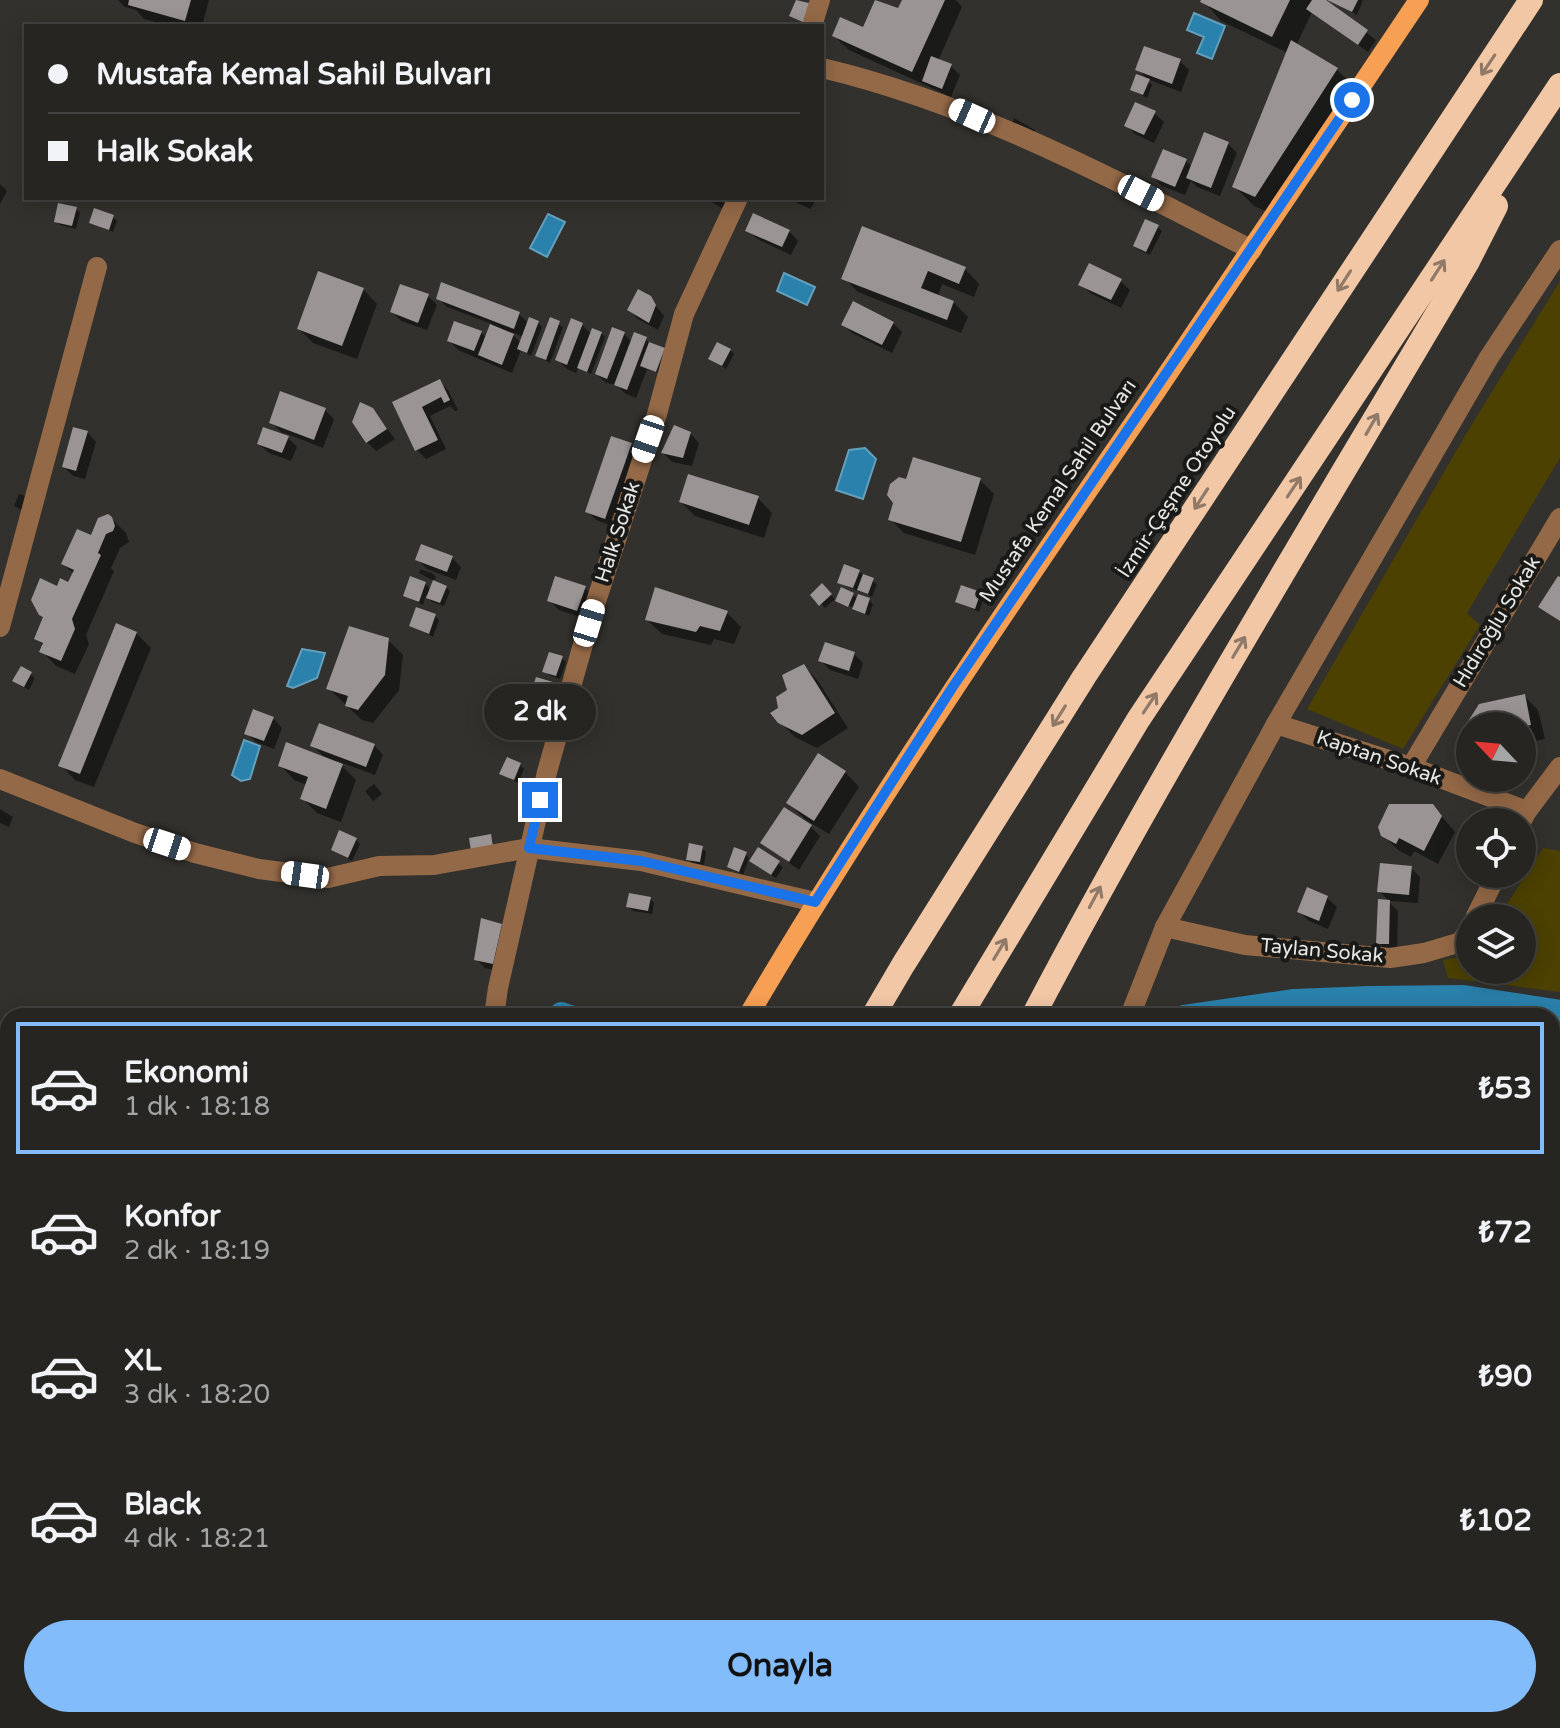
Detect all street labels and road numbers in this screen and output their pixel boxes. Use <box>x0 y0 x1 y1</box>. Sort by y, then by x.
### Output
street label: Mustafa Kemal Sahil Bulvarı <box>974 375 1142 607</box>
street label: İzmir-Çeşme Otoyolu <box>1113 402 1241 582</box>
street label: Halk Sokak <box>590 478 646 586</box>
street label: Hıdıroğlu Sokak <box>1448 552 1546 692</box>
street label: Kaptan Sokak <box>1313 725 1445 791</box>
street label: Taylan Sokak <box>1260 934 1385 968</box>

